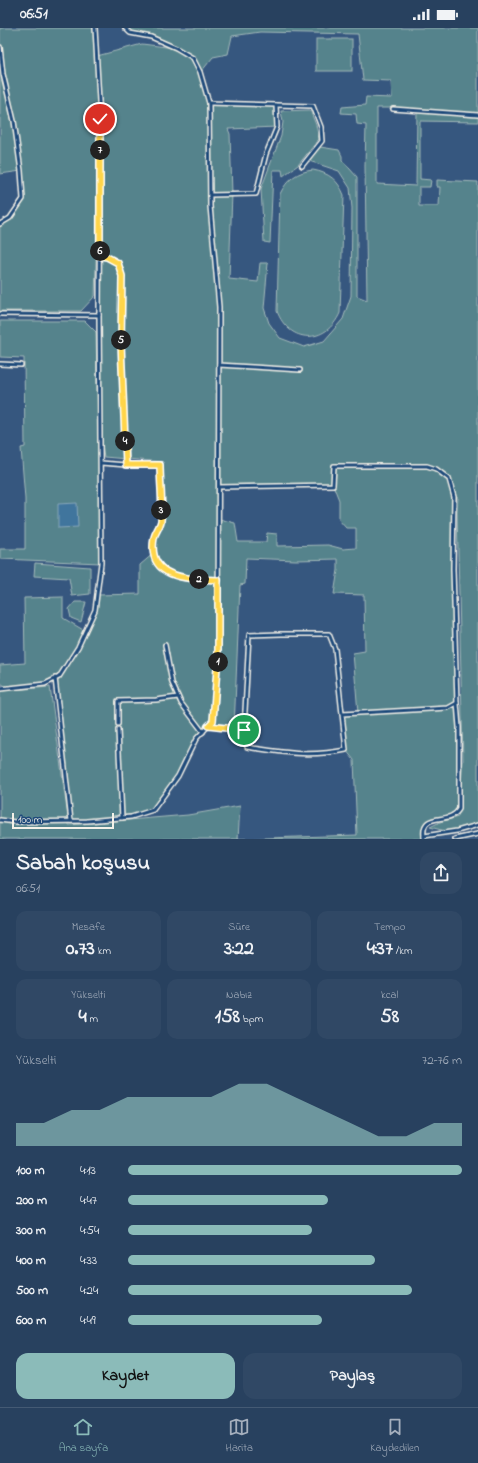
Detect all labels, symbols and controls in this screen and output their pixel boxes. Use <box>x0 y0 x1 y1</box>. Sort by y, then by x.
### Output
text: 06:51 <box>20 3 48 25</box>
pin <box>83 102 117 136</box>
icon: check <box>89 108 111 130</box>
pin: 7 <box>90 140 110 160</box>
text: 7 <box>98 142 102 158</box>
pin: 6 <box>90 241 110 261</box>
text: 6 <box>98 243 102 259</box>
pin: 5 <box>111 330 131 350</box>
text: 5 <box>118 332 124 348</box>
pin: 4 <box>115 431 135 451</box>
text: 4 <box>123 433 127 449</box>
pin: 3 <box>151 500 171 520</box>
text: 3 <box>159 502 163 518</box>
pin: 2 <box>189 569 209 589</box>
text: 2 <box>196 571 202 587</box>
pin: 1 <box>208 652 228 672</box>
text: 1 <box>216 654 220 670</box>
pin <box>227 713 261 747</box>
icon: arrive <box>233 719 255 741</box>
scale bar <box>12 811 114 830</box>
text: 100 m <box>18 812 42 828</box>
text: Sabah koşusu <box>16 848 150 880</box>
button: share <box>420 852 462 894</box>
text: 06:51 <box>16 879 40 898</box>
text: Mesafe <box>72 919 105 935</box>
text: Süre <box>228 919 250 935</box>
text: Tempo <box>374 919 405 935</box>
text: 0.73 <box>66 935 95 964</box>
text: 3:22 <box>224 935 254 964</box>
text: 4:37 <box>367 935 393 964</box>
text: km <box>95 943 111 959</box>
text: /km <box>393 943 413 959</box>
text: Yükselti <box>71 987 105 1003</box>
text: Nabız <box>226 987 252 1003</box>
text: kcal <box>381 987 398 1003</box>
text: 4 <box>79 1003 87 1032</box>
text: 158 <box>215 1003 240 1032</box>
text: 58 <box>380 1003 399 1032</box>
text: m <box>87 1011 98 1027</box>
text: bpm <box>240 1011 263 1027</box>
text: Yükselti <box>16 1051 56 1070</box>
text: 72–76 m <box>422 1051 462 1070</box>
text: 100 m <box>16 1161 45 1180</box>
text: 4:13 <box>80 1161 96 1180</box>
text: 200 m <box>16 1191 47 1210</box>
text: 4:47 <box>80 1191 97 1210</box>
text: 300 m <box>16 1221 46 1240</box>
text: 4:54 <box>80 1221 99 1240</box>
text: 400 m <box>16 1251 46 1270</box>
text: 4:33 <box>80 1251 97 1270</box>
text: 500 m <box>16 1281 48 1300</box>
text: 4:24 <box>80 1281 98 1300</box>
text: 600 m <box>16 1311 46 1330</box>
text: 4:49 <box>80 1311 96 1330</box>
button: Kaydet <box>16 1353 235 1399</box>
button: Paylaş <box>243 1353 462 1399</box>
tab: Ana sayfa <box>59 1416 108 1456</box>
tab: Harita <box>226 1416 253 1456</box>
tab: Kaydedilen <box>370 1416 419 1456</box>

